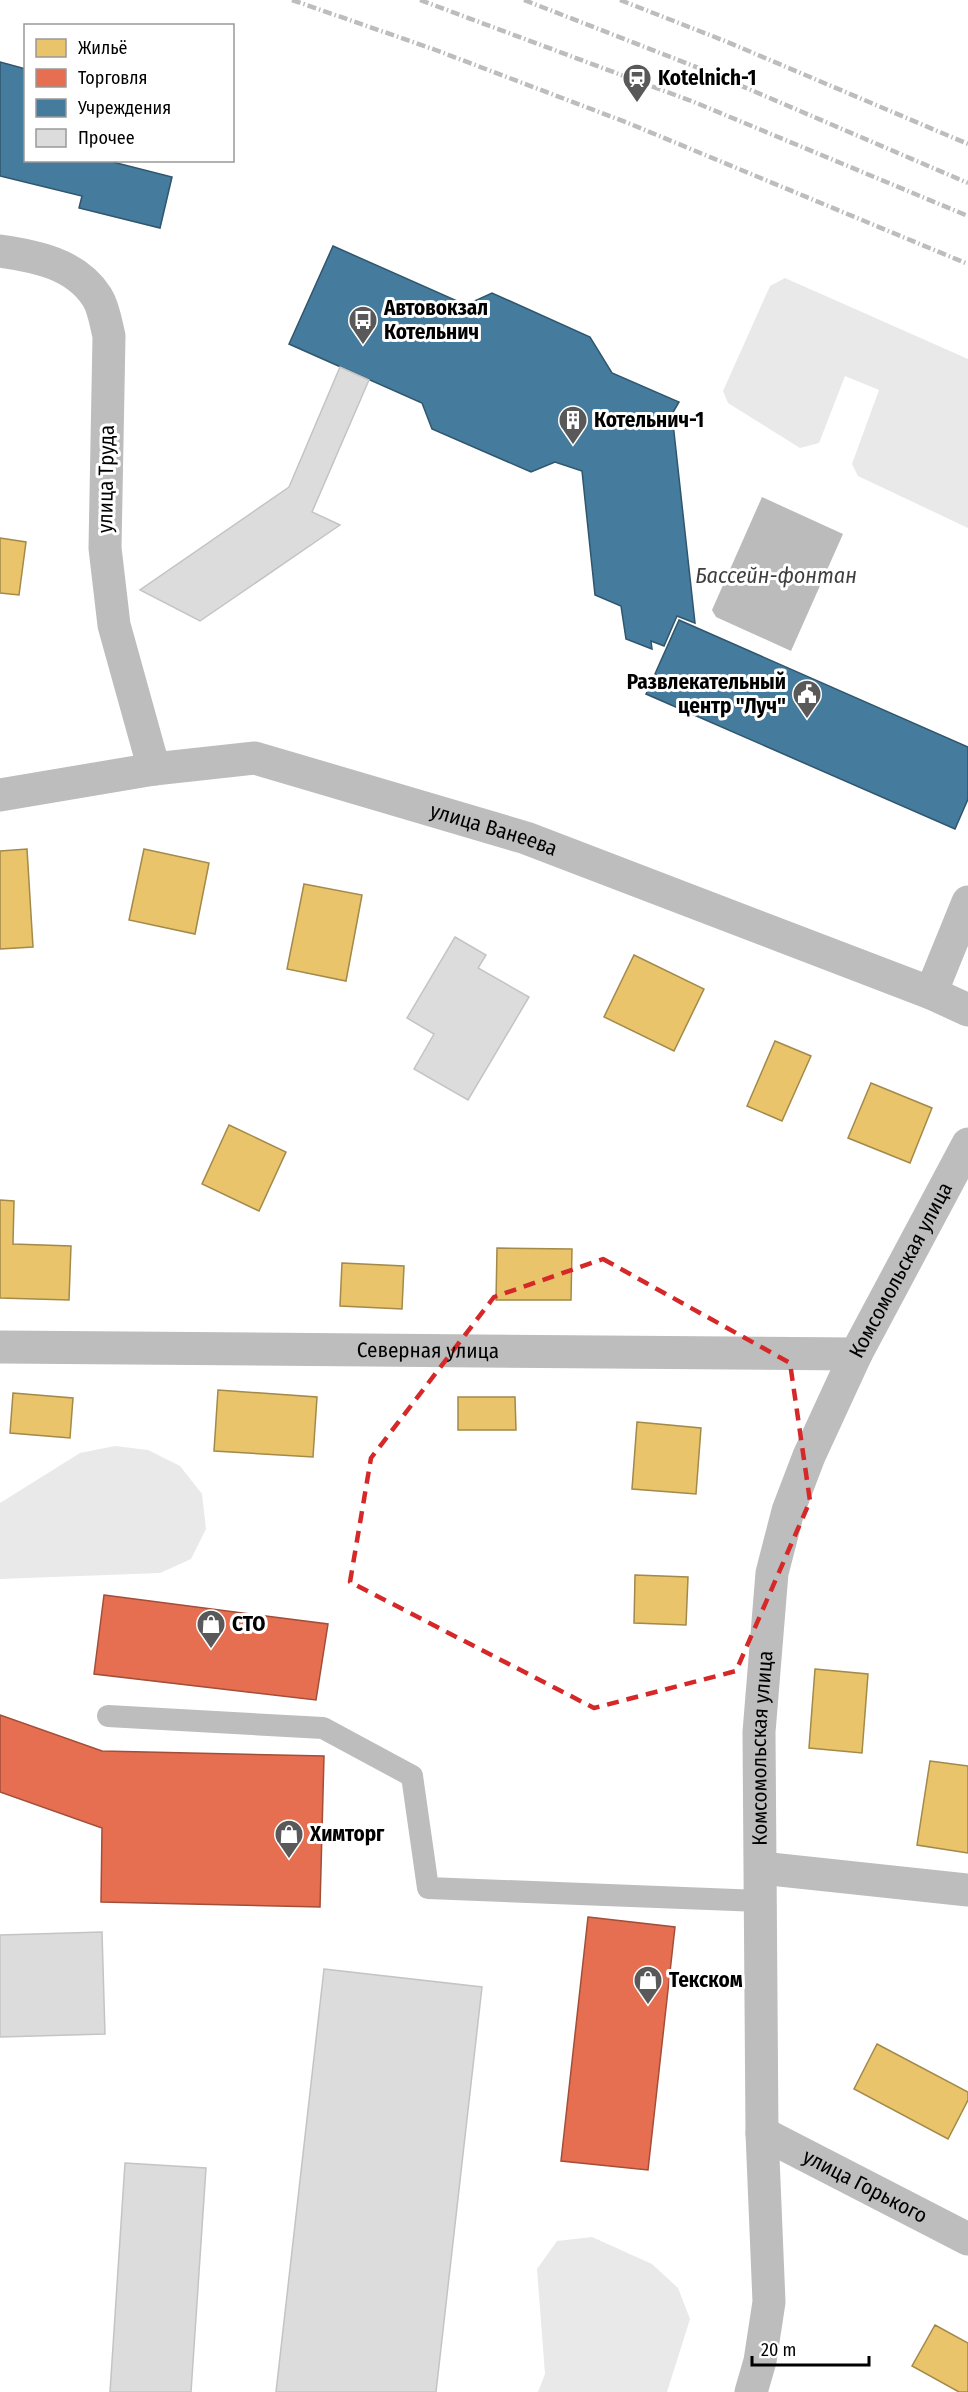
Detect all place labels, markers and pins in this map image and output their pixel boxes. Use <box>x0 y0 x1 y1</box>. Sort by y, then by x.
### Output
station icon: Kotelnich-1 <box>621 62 653 104</box>
place label: Kotelnich-1 <box>658 65 756 91</box>
place label: Автовокзал Котельнич <box>383 295 488 345</box>
bus stop icon: Автовокзал Котельнич <box>347 304 379 346</box>
building icon: Котельнич-1 <box>557 404 589 446</box>
place label: Котельнич-1 <box>594 407 704 433</box>
place label: Развлекательный центр "Луч" <box>627 669 786 719</box>
public building icon: Развлекательный центр "Луч" <box>791 678 823 720</box>
shop icon: СТО <box>195 1608 227 1650</box>
place label: СТО <box>232 1611 266 1637</box>
shop icon: Химторг <box>273 1818 305 1860</box>
place label: Химторг <box>309 1821 385 1847</box>
shop icon: Текском <box>632 1964 664 2006</box>
place label: Текском <box>669 1967 743 1993</box>

